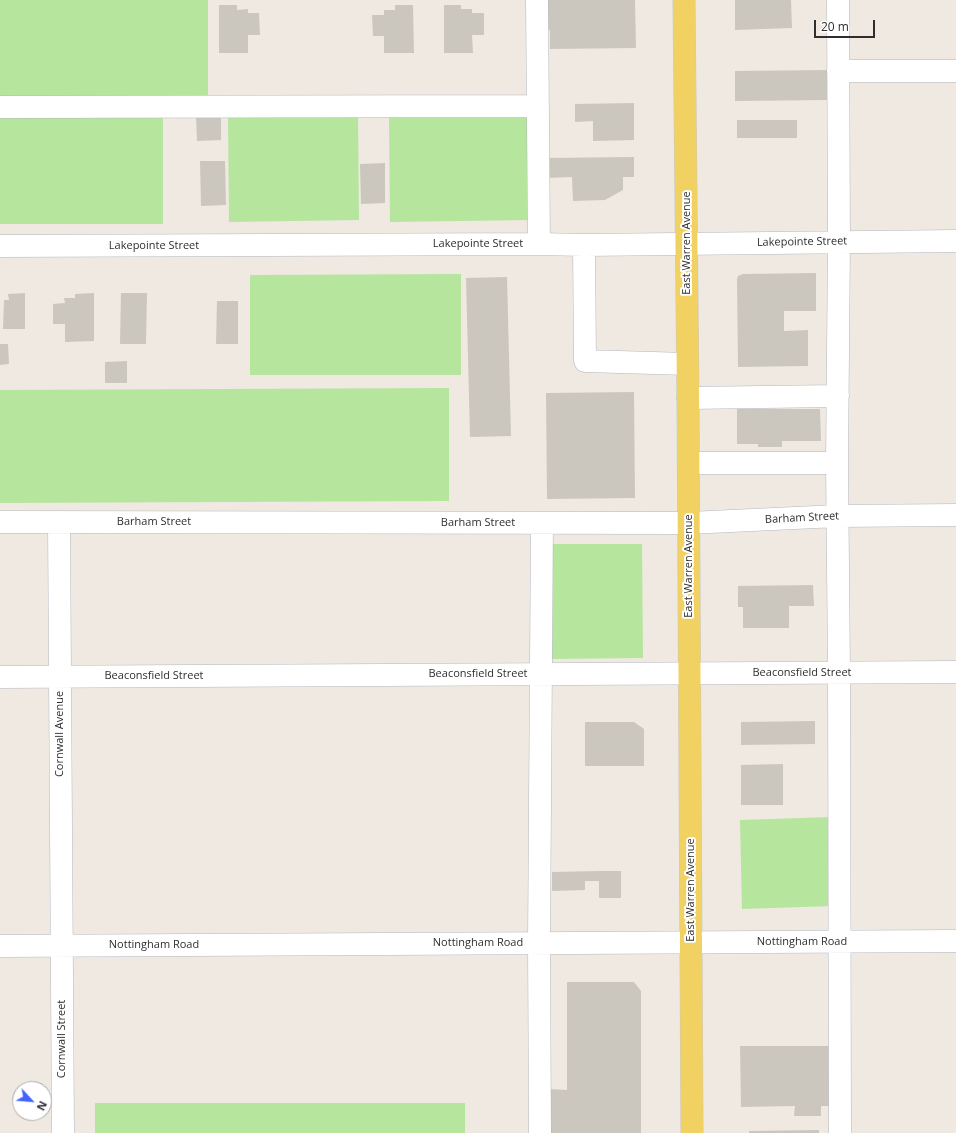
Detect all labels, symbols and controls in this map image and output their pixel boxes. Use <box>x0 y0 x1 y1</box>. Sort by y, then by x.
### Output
scale bar <box>816 12 877 38</box>
text: 20 m <box>821 18 849 35</box>
street label: East Warren Avenue <box>680 191 694 295</box>
street label: Lakepointe Street <box>757 235 847 249</box>
street label: Lakepointe Street <box>433 237 523 251</box>
street label: Lakepointe Street <box>109 239 199 253</box>
street label: Barham Street <box>765 509 839 527</box>
street label: East Warren Avenue <box>682 514 696 618</box>
street label: Barham Street <box>117 515 191 529</box>
street label: Barham Street <box>441 516 515 530</box>
street label: Beaconsfield Street <box>752 666 852 680</box>
street label: Beaconsfield Street <box>428 667 528 681</box>
street label: Beaconsfield Street <box>104 669 204 683</box>
street label: Cornwall Avenue <box>53 691 67 777</box>
street label: East Warren Avenue <box>684 838 698 942</box>
street label: Nottingham Road <box>757 935 847 949</box>
street label: Nottingham Road <box>433 936 523 950</box>
street label: Nottingham Road <box>109 938 199 952</box>
street label: Cornwall Street <box>55 1000 69 1078</box>
north arrow <box>12 1081 52 1121</box>
text: N <box>34 1099 51 1113</box>

